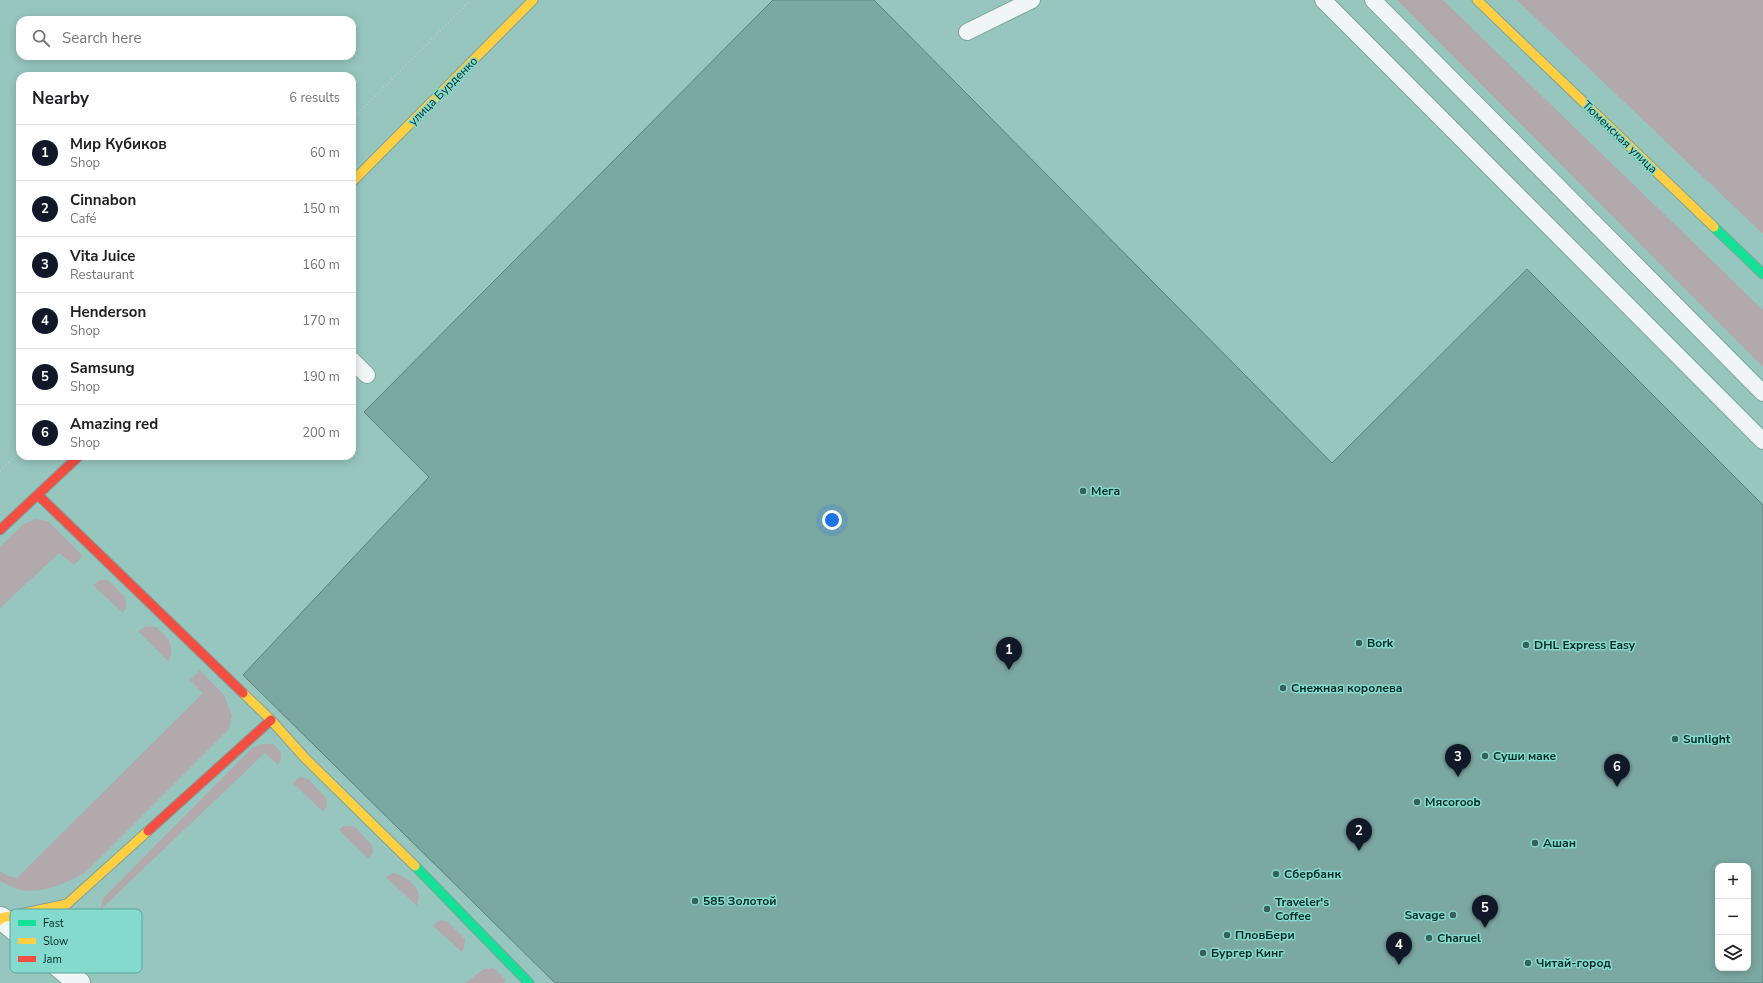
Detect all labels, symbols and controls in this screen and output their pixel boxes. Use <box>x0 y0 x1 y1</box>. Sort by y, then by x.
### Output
search box <box>16 16 356 60</box>
icon: search <box>30 27 52 49</box>
text: Search here <box>62 28 142 48</box>
street label: улица Бурденко <box>405 53 481 129</box>
text: Nearby <box>32 87 89 110</box>
text: 6 results <box>289 89 340 107</box>
street label: Тюменская улица <box>1579 97 1661 177</box>
text: Мир Кубиков <box>70 134 167 154</box>
text: 1 <box>41 144 49 162</box>
text: 60 m <box>310 144 340 162</box>
text: Shop <box>70 154 100 172</box>
text: Cinnabon <box>70 190 136 210</box>
text: 2 <box>41 200 49 218</box>
text: 150 m <box>302 200 340 218</box>
text: Café <box>70 210 97 228</box>
text: Vita Juice <box>70 246 135 266</box>
text: 3 <box>41 256 49 274</box>
text: 160 m <box>302 256 340 274</box>
text: Restaurant <box>70 266 134 284</box>
text: Henderson <box>70 302 146 322</box>
text: 4 <box>41 312 49 330</box>
text: 170 m <box>302 312 340 330</box>
text: Shop <box>70 322 100 340</box>
text: Samsung <box>70 358 135 378</box>
text: 5 <box>41 368 49 386</box>
text: 190 m <box>302 368 340 386</box>
text: Shop <box>70 378 100 396</box>
text: Amazing red <box>70 414 158 434</box>
text: 6 <box>41 424 49 442</box>
text: 200 m <box>302 424 340 442</box>
text: Shop <box>70 434 100 452</box>
place label: Мега <box>1091 483 1120 499</box>
marker: Мега <box>1078 486 1088 496</box>
your location <box>822 510 842 530</box>
place label: Bork <box>1367 635 1394 651</box>
pin: 1 <box>996 637 1022 670</box>
place label: DHL Express Easy <box>1534 637 1636 653</box>
marker: Bork <box>1354 638 1364 648</box>
marker: DHL Express Easy <box>1521 640 1531 650</box>
place label: Снежная королева <box>1291 680 1403 696</box>
marker: Снежная королева <box>1278 683 1288 693</box>
place label: Sunlight <box>1683 731 1731 747</box>
marker: Sunlight <box>1670 734 1680 744</box>
pin: 3 <box>1445 744 1471 777</box>
place label: Суши маке <box>1493 748 1557 764</box>
marker: Суши маке <box>1480 751 1490 761</box>
pin: 6 <box>1604 754 1630 787</box>
place label: Мясоroob <box>1425 794 1481 810</box>
marker: Мясоroob <box>1412 797 1422 807</box>
pin: 2 <box>1346 818 1372 851</box>
place label: Ашан <box>1543 835 1576 851</box>
marker: Ашан <box>1530 838 1540 848</box>
map controls <box>1715 863 1751 971</box>
button: + <box>1715 863 1751 899</box>
place label: Сбербанк <box>1284 866 1341 882</box>
marker: Сбербанк <box>1271 869 1281 879</box>
place label: 585 Золотой <box>703 893 777 909</box>
place label: Traveler's Coffee <box>1275 894 1329 924</box>
pin: 5 <box>1472 895 1498 928</box>
marker: 585 Золотой <box>690 896 700 906</box>
button: − <box>1715 899 1751 935</box>
marker: Traveler's Coffee <box>1262 904 1272 914</box>
place label: Savage <box>1404 907 1445 923</box>
legend <box>10 909 142 973</box>
marker: Savage <box>1448 910 1458 920</box>
text: Fast <box>43 916 64 931</box>
place label: ПловБери <box>1235 927 1295 943</box>
marker: ПловБери <box>1222 930 1232 940</box>
place label: Charuel <box>1437 930 1481 946</box>
pin: 4 <box>1386 932 1412 965</box>
marker: Charuel <box>1424 933 1434 943</box>
text: Slow <box>43 934 68 949</box>
button: layers <box>1715 935 1751 971</box>
place label: Бургер Кинг <box>1211 945 1284 961</box>
marker: Бургер Кинг <box>1198 948 1208 958</box>
text: Jam <box>42 952 62 967</box>
place label: Читай-город <box>1536 955 1611 971</box>
marker: Читай-город <box>1523 958 1533 968</box>

